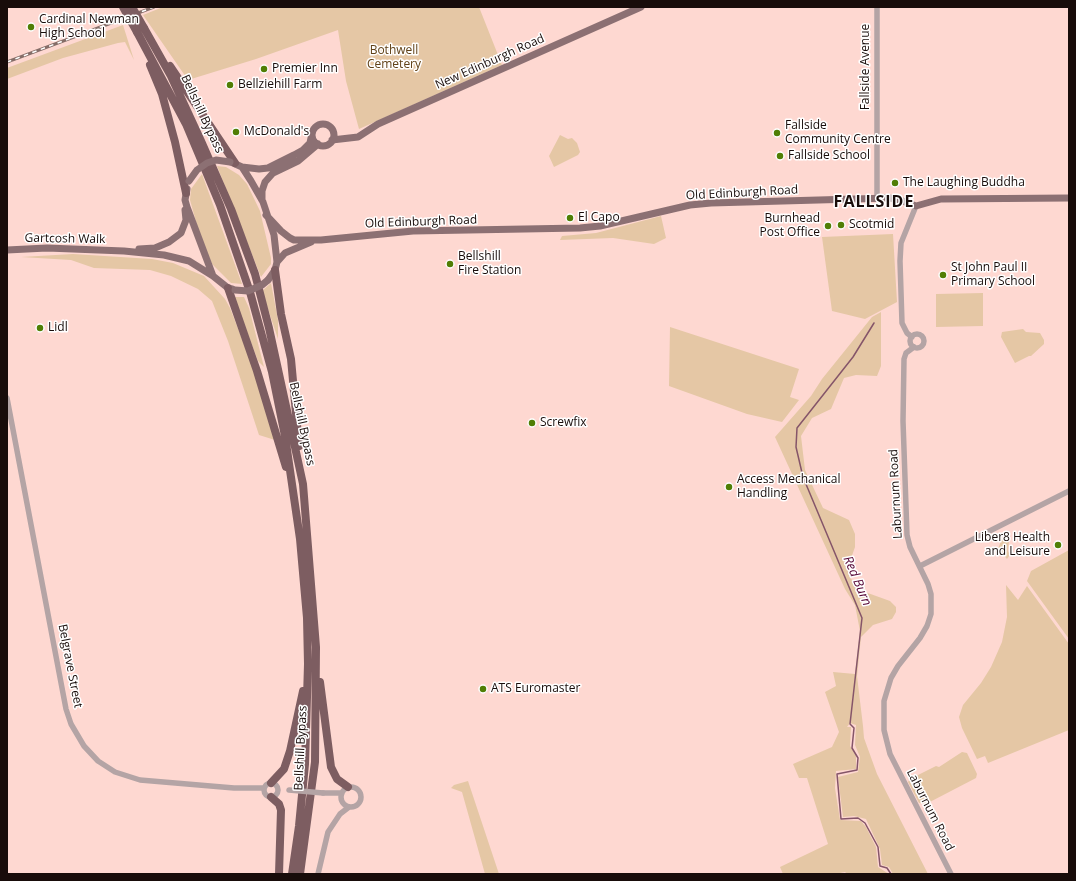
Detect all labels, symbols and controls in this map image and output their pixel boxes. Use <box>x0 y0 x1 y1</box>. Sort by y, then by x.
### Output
place label: Cardinal Newman High School <box>39 13 139 41</box>
marker: Cardinal Newman High School <box>26 22 36 32</box>
street label: Fallside Avenue <box>859 24 873 110</box>
street label: New Edinburgh Road <box>433 31 547 93</box>
park label: Bothwell Cemetery <box>367 44 421 72</box>
place label: Premier Inn <box>272 62 338 76</box>
marker: Premier Inn <box>259 64 269 74</box>
street label: Bellshill Bypass <box>178 72 226 156</box>
place label: Bellziehill Farm <box>238 78 322 92</box>
marker: Bellziehill Farm <box>225 80 235 90</box>
place label: Fallside Community Centre <box>785 119 891 147</box>
place label: McDonald's <box>244 125 309 139</box>
marker: McDonald's <box>231 127 241 137</box>
marker: Fallside Community Centre <box>772 128 782 138</box>
place label: Fallside School <box>788 149 870 163</box>
marker: Fallside School <box>775 151 785 161</box>
place label: The Laughing Buddha <box>903 176 1025 190</box>
marker: The Laughing Buddha <box>890 178 900 188</box>
street label: Old Edinburgh Road <box>685 183 799 203</box>
district label: FALLSIDE <box>834 192 914 212</box>
place label: El Capo <box>578 211 620 225</box>
place label: Burnhead Post Office <box>760 212 820 240</box>
street label: Old Edinburgh Road <box>365 213 477 231</box>
marker: El Capo <box>565 213 575 223</box>
place label: Scotmid <box>849 218 894 232</box>
marker: Scotmid <box>836 220 846 230</box>
marker: Burnhead Post Office <box>823 221 833 231</box>
street label: Gartcosh Walk <box>24 231 106 247</box>
place label: Bellshill Fire Station <box>458 250 521 278</box>
marker: Bellshill Fire Station <box>445 259 455 269</box>
place label: St John Paul II Primary School <box>951 261 1035 289</box>
marker: St John Paul II Primary School <box>938 270 948 280</box>
place label: Lidl <box>48 321 68 335</box>
marker: Lidl <box>35 323 45 333</box>
street label: Bellshill Bypass <box>286 381 318 467</box>
place label: Screwfix <box>540 416 587 430</box>
marker: Screwfix <box>527 418 537 428</box>
street label: Laburnum Road <box>886 449 906 539</box>
place label: Access Mechanical Handling <box>737 473 841 501</box>
marker: Access Mechanical Handling <box>724 482 734 492</box>
place label: Liber8 Health and Leisure <box>975 531 1050 559</box>
marker: Liber8 Health and Leisure <box>1053 540 1063 550</box>
water label: Red Burn <box>840 554 874 608</box>
street label: Belgrave Street <box>55 623 85 709</box>
place label: ATS Euromaster <box>491 682 580 696</box>
marker: ATS Euromaster <box>478 684 488 694</box>
street label: Bellshill Bypass <box>292 705 310 791</box>
street label: Laburnum Road <box>903 767 957 853</box>

